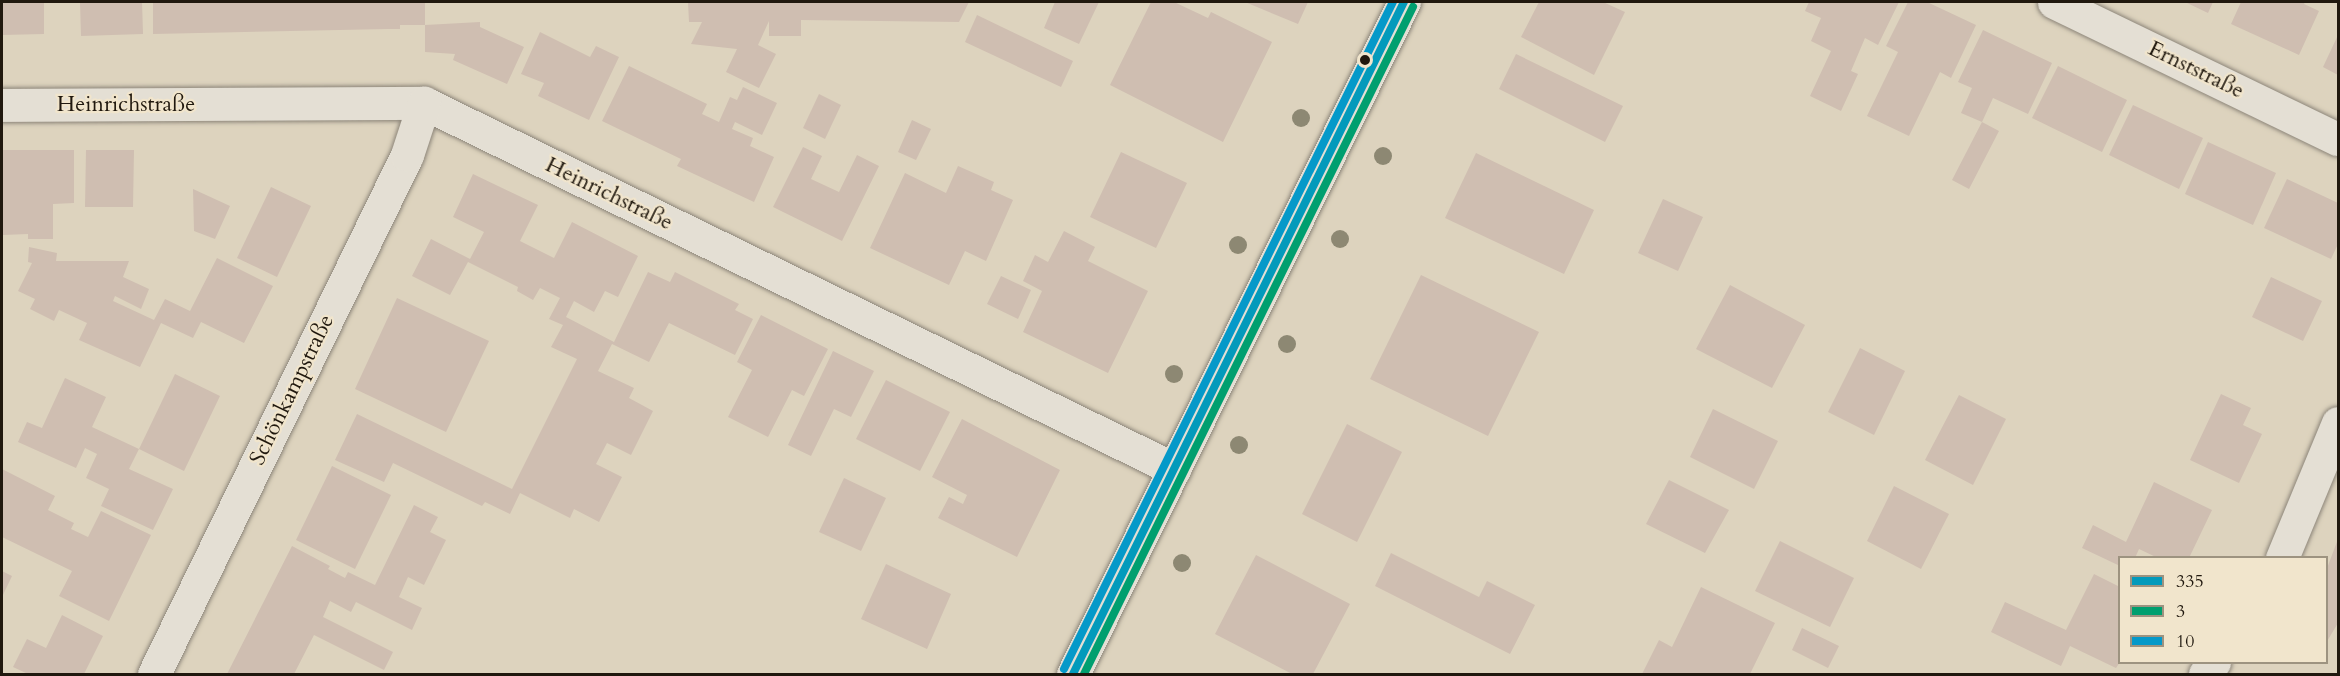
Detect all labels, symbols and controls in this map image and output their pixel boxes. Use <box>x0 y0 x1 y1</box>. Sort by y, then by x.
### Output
street label: Ernststraße <box>2144 35 2248 105</box>
unlabelled marker <box>1359 54 1371 66</box>
street label: Heinrichstraße <box>57 92 195 118</box>
street label: Heinrichstraße <box>541 152 677 236</box>
street label: Schönkampstraße <box>244 310 340 470</box>
legend <box>2118 556 2328 664</box>
text: 335 <box>2176 569 2204 594</box>
text: 3 <box>2176 599 2185 624</box>
text: 10 <box>2176 629 2194 654</box>

